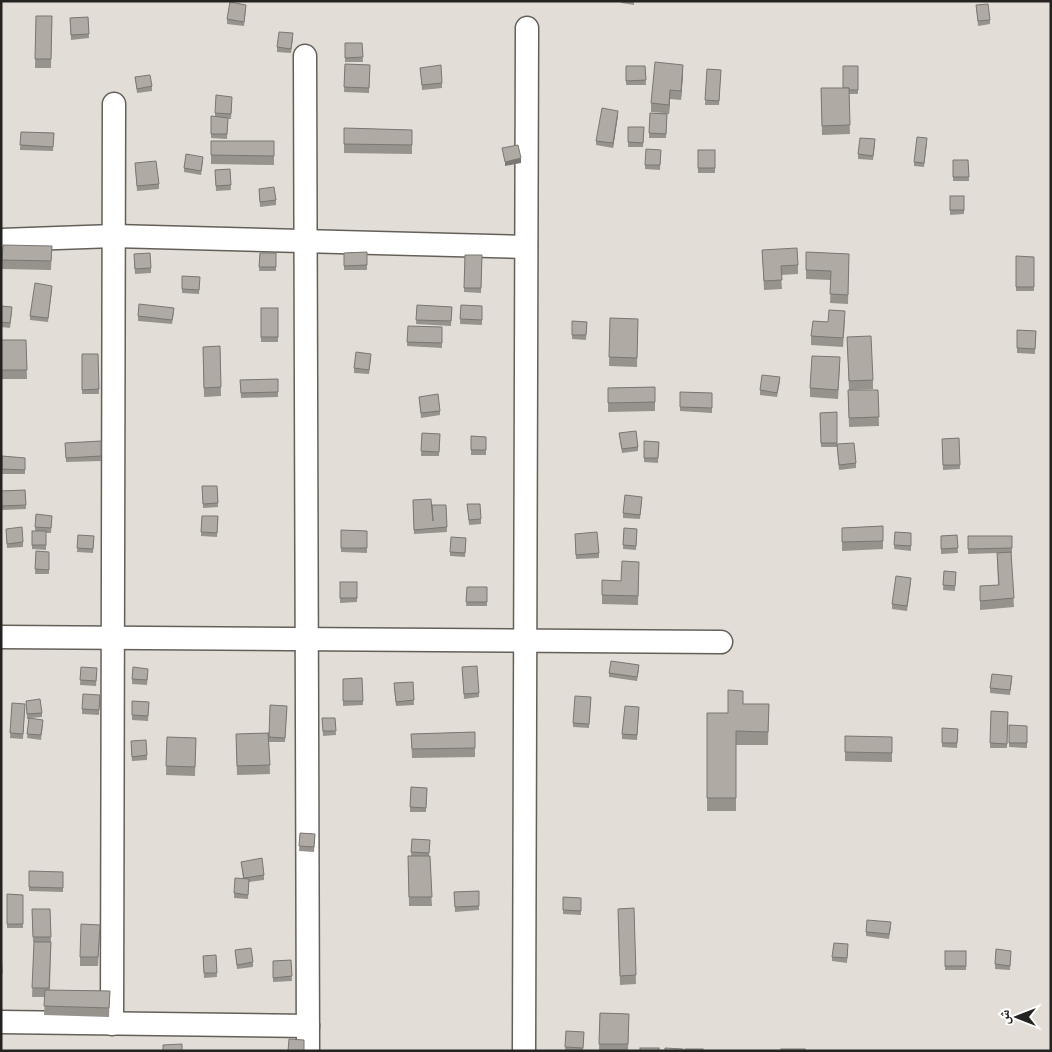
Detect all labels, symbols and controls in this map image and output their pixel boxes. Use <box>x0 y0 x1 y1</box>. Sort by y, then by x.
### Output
north arrow <box>992 992 1042 1042</box>
text: ش <box>995 1009 1013 1024</box>

